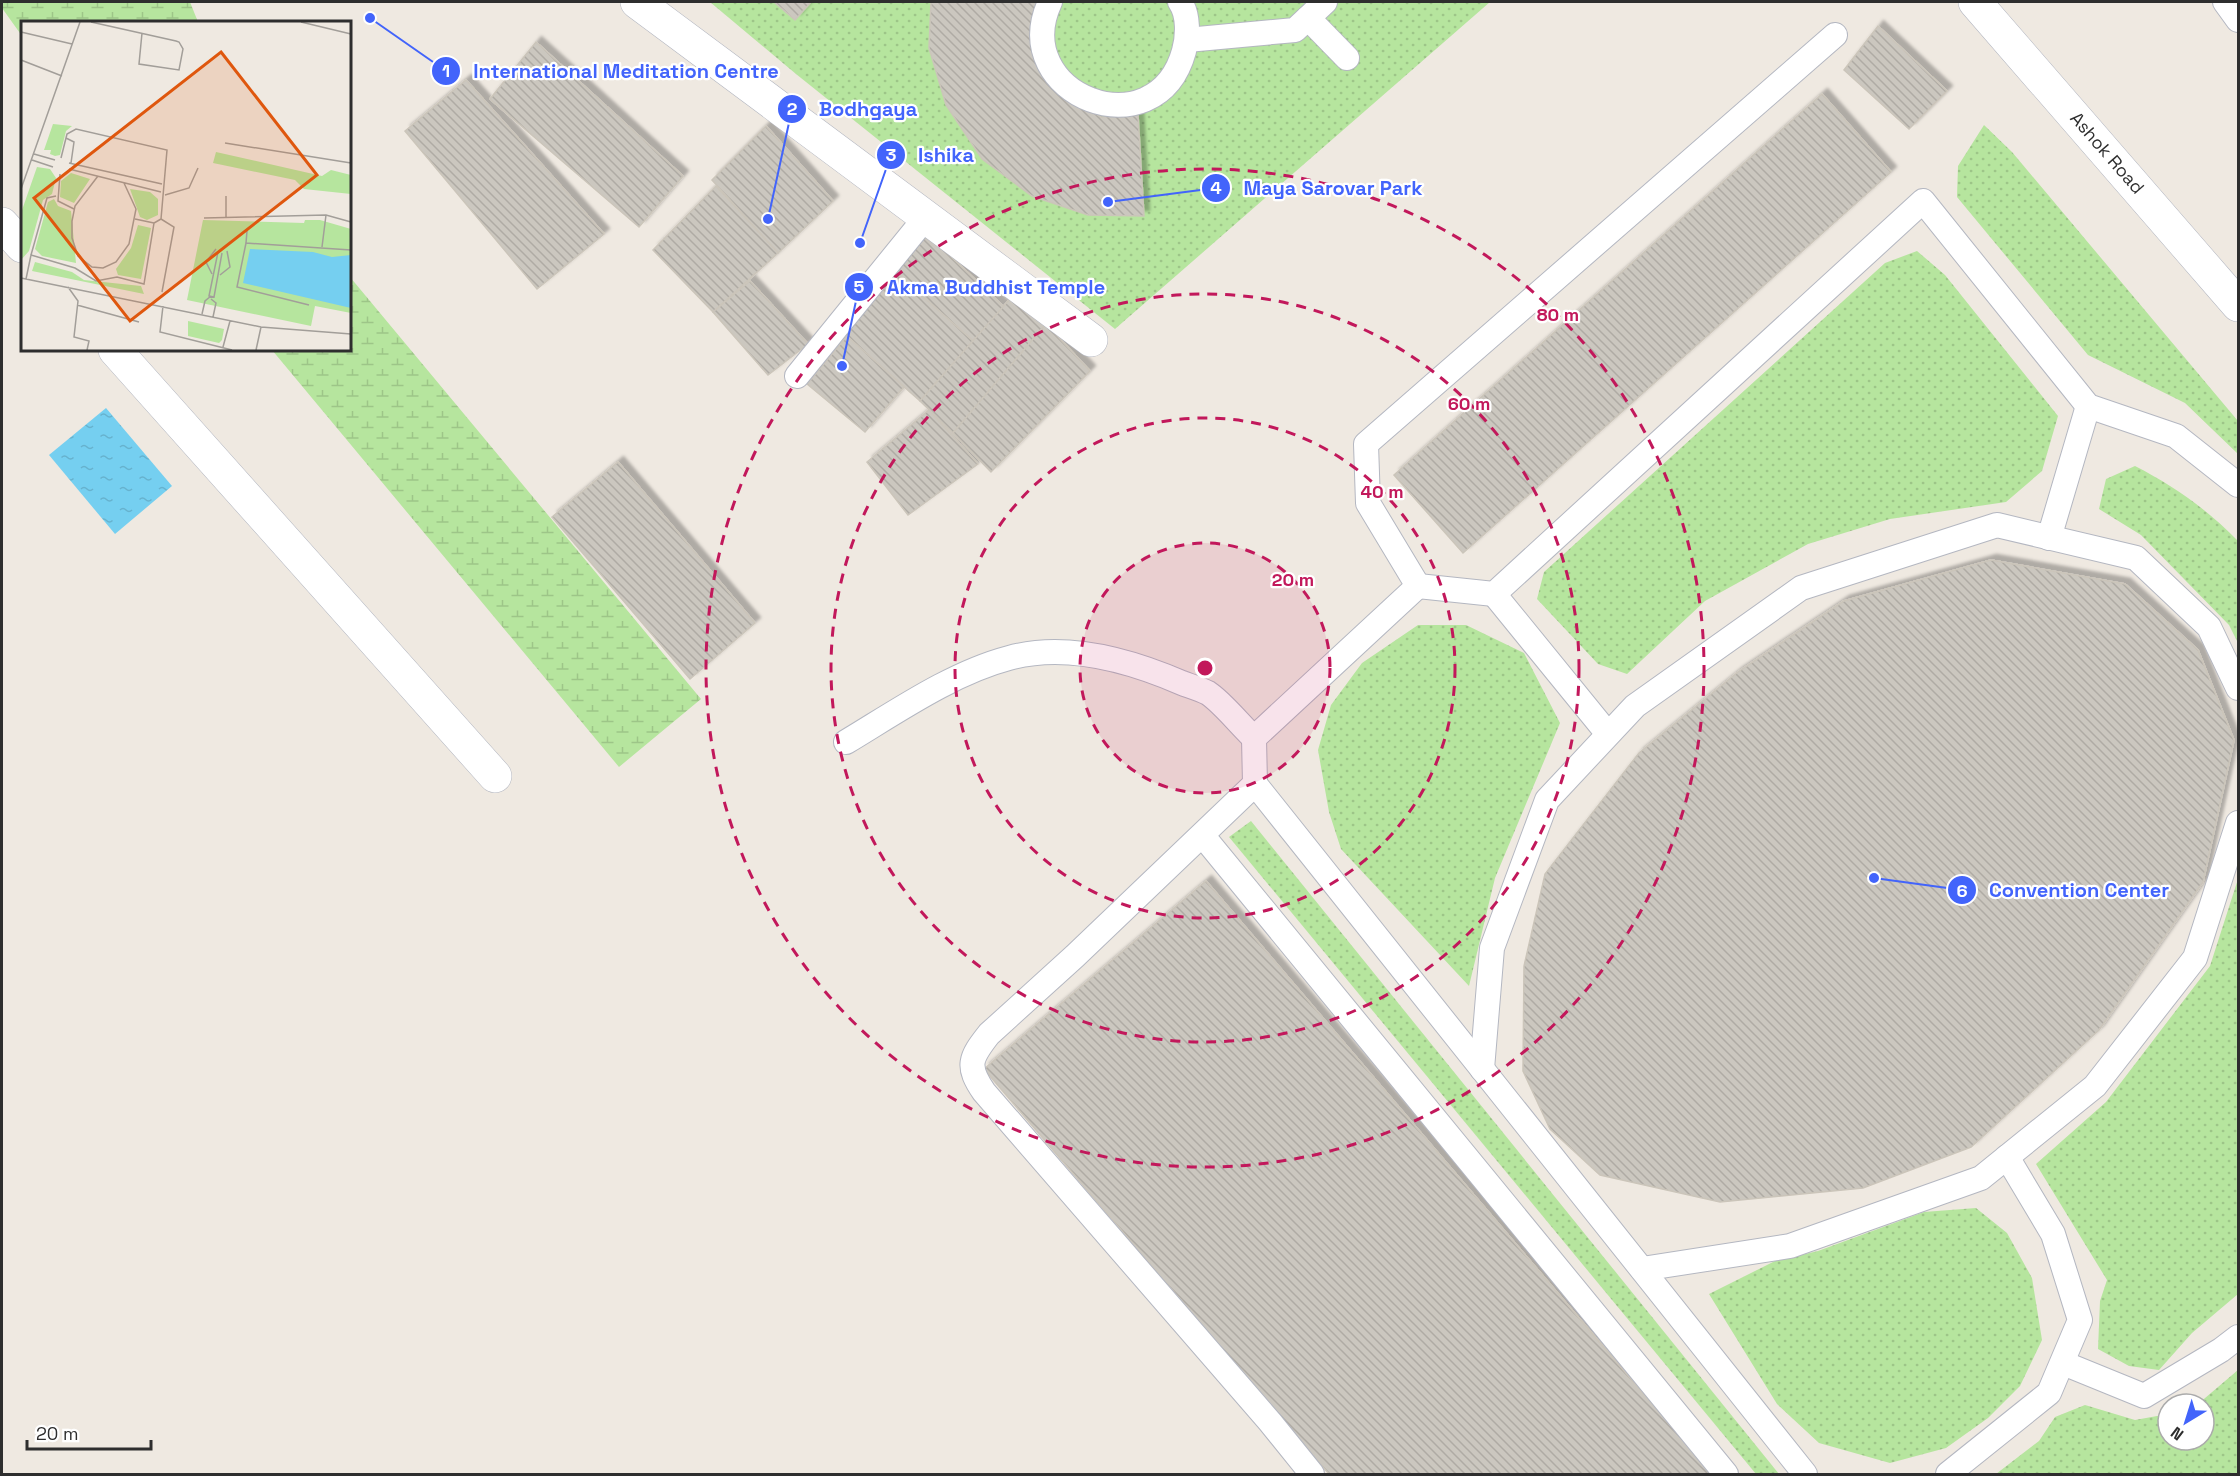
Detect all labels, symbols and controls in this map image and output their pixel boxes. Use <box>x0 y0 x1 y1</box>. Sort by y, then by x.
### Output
inset map <box>21 21 351 351</box>
callout: International Meditation Centre <box>431 52 791 90</box>
text: International Meditation Centre <box>473 58 779 84</box>
text: 1 <box>442 59 450 82</box>
callout: Bodhgaya <box>777 90 929 128</box>
text: Bodhgaya <box>819 96 918 122</box>
text: 2 <box>787 97 798 120</box>
street label: Ashok Road <box>2065 107 2149 199</box>
callout: Ishika <box>876 136 986 174</box>
text: Ishika <box>918 142 974 168</box>
text: 3 <box>886 143 897 166</box>
callout: Maya Sarovar Park <box>1201 169 1434 207</box>
text: Maya Sarovar Park <box>1244 175 1423 201</box>
text: 4 <box>1210 176 1222 199</box>
callout: Akma Buddhist Temple <box>844 268 1117 306</box>
text: Akma Buddhist Temple <box>887 274 1105 300</box>
text: 5 <box>854 275 865 298</box>
text: 80 m <box>1537 303 1579 326</box>
text: 60 m <box>1448 392 1490 415</box>
text: 40 m <box>1360 480 1404 503</box>
text: 20 m <box>1272 568 1314 591</box>
centre of rings <box>1195 658 1215 678</box>
callout: Convention Center <box>1947 871 2181 909</box>
text: Convention Center <box>1989 877 2169 903</box>
text: 6 <box>1956 879 1968 902</box>
north arrow <box>2156 1392 2216 1452</box>
scale bar <box>27 1413 152 1451</box>
text: 20 m <box>36 1422 79 1445</box>
text: N <box>2166 1422 2188 1445</box>

